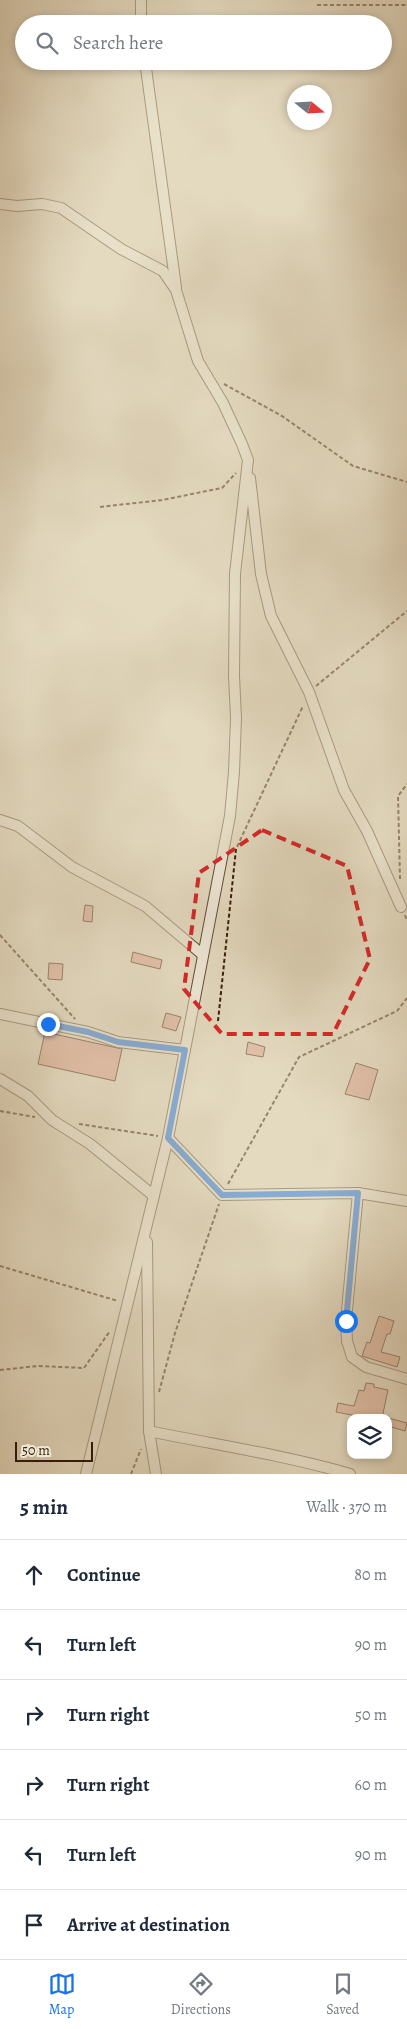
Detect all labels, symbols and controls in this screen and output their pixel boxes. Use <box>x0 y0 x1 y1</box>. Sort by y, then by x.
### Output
search box <box>15 15 392 70</box>
icon: search <box>33 29 61 57</box>
text: Search here <box>73 30 163 56</box>
north arrow <box>287 85 332 130</box>
route end <box>37 1013 60 1036</box>
route start <box>335 1310 358 1333</box>
map controls <box>347 1414 392 1459</box>
button: layers <box>347 1414 392 1459</box>
scale bar <box>15 1439 92 1462</box>
text: 50 m <box>22 1441 50 1460</box>
text: 5 min <box>20 1493 68 1521</box>
text: Walk · 370 m <box>306 1496 387 1518</box>
icon: ahead <box>20 1561 48 1589</box>
text: Continue <box>67 1562 141 1588</box>
text: 80 m <box>354 1564 387 1586</box>
icon: left <box>20 1631 48 1659</box>
text: Turn left <box>67 1632 136 1658</box>
text: 90 m <box>355 1634 387 1656</box>
icon: right <box>20 1701 48 1729</box>
text: Turn right <box>67 1702 149 1728</box>
text: 50 m <box>355 1704 387 1726</box>
icon: right <box>20 1771 48 1799</box>
text: Turn right <box>67 1772 149 1798</box>
text: 60 m <box>355 1774 387 1796</box>
icon: left <box>20 1841 48 1869</box>
text: Turn left <box>67 1842 136 1868</box>
text: 90 m <box>355 1844 387 1866</box>
icon: arrive <box>20 1911 48 1939</box>
text: Arrive at destination <box>67 1912 230 1938</box>
tab: Map <box>48 1970 76 2019</box>
tab: Directions <box>171 1970 231 2019</box>
tab: Saved <box>326 1970 359 2019</box>

